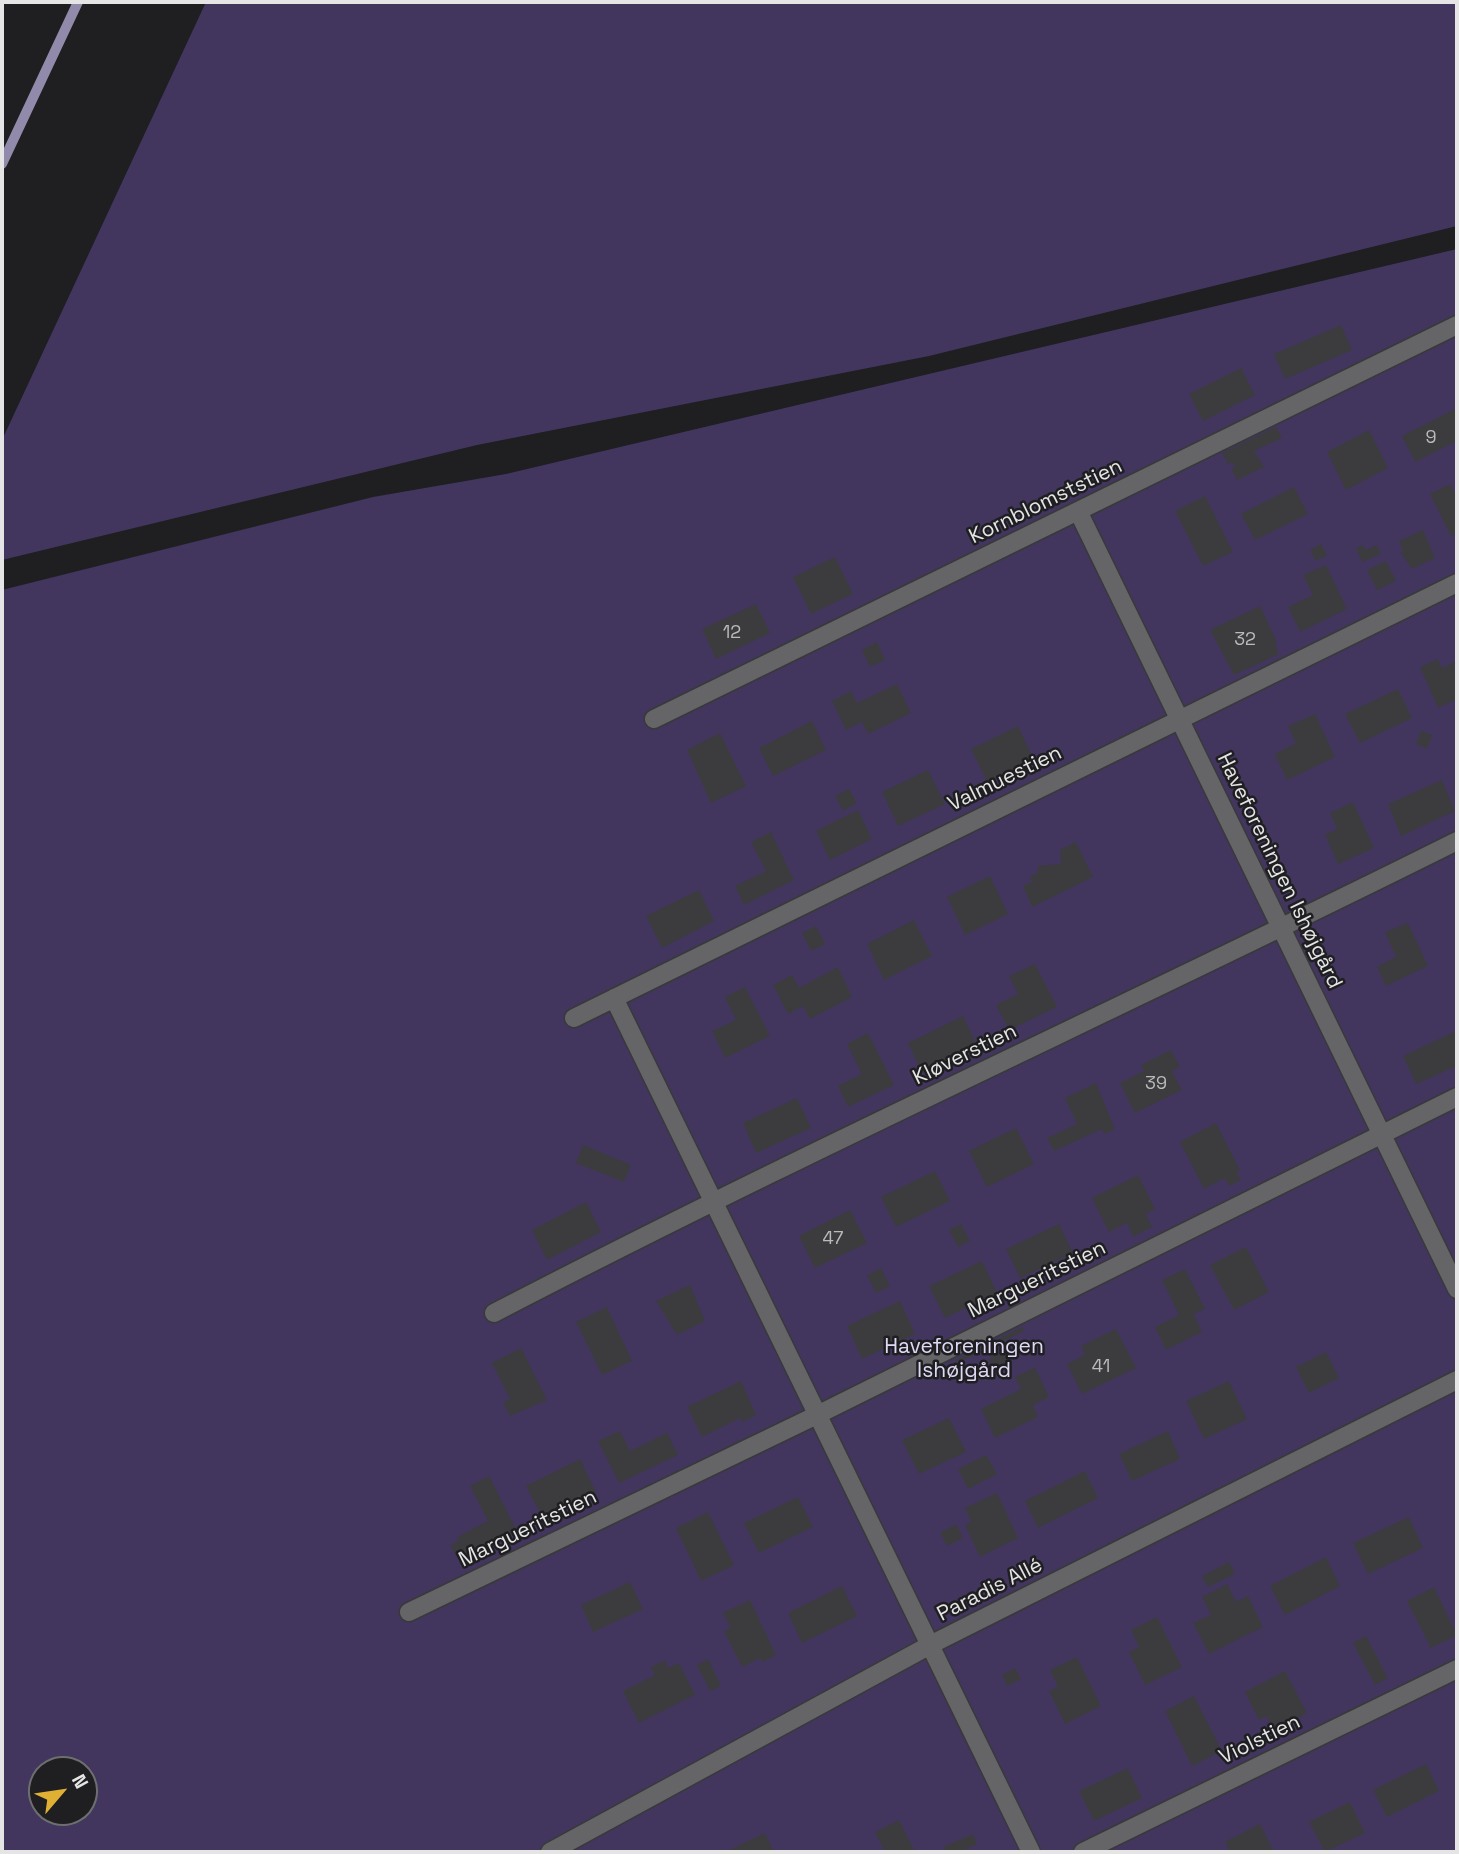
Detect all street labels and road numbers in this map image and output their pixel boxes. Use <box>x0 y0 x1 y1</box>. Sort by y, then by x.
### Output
street label: Kornblomststien <box>965 454 1127 550</box>
street label: Valmuestien <box>944 741 1066 817</box>
street label: Haveforeningen Ishøjgård <box>1211 749 1347 993</box>
street label: Kløverstien <box>909 1019 1021 1091</box>
street label: Margueritstien <box>964 1236 1110 1324</box>
street label: Margueritstien <box>455 1485 601 1573</box>
street label: Paradis Allé <box>933 1553 1047 1627</box>
street label: Violstien <box>1215 1710 1305 1770</box>

